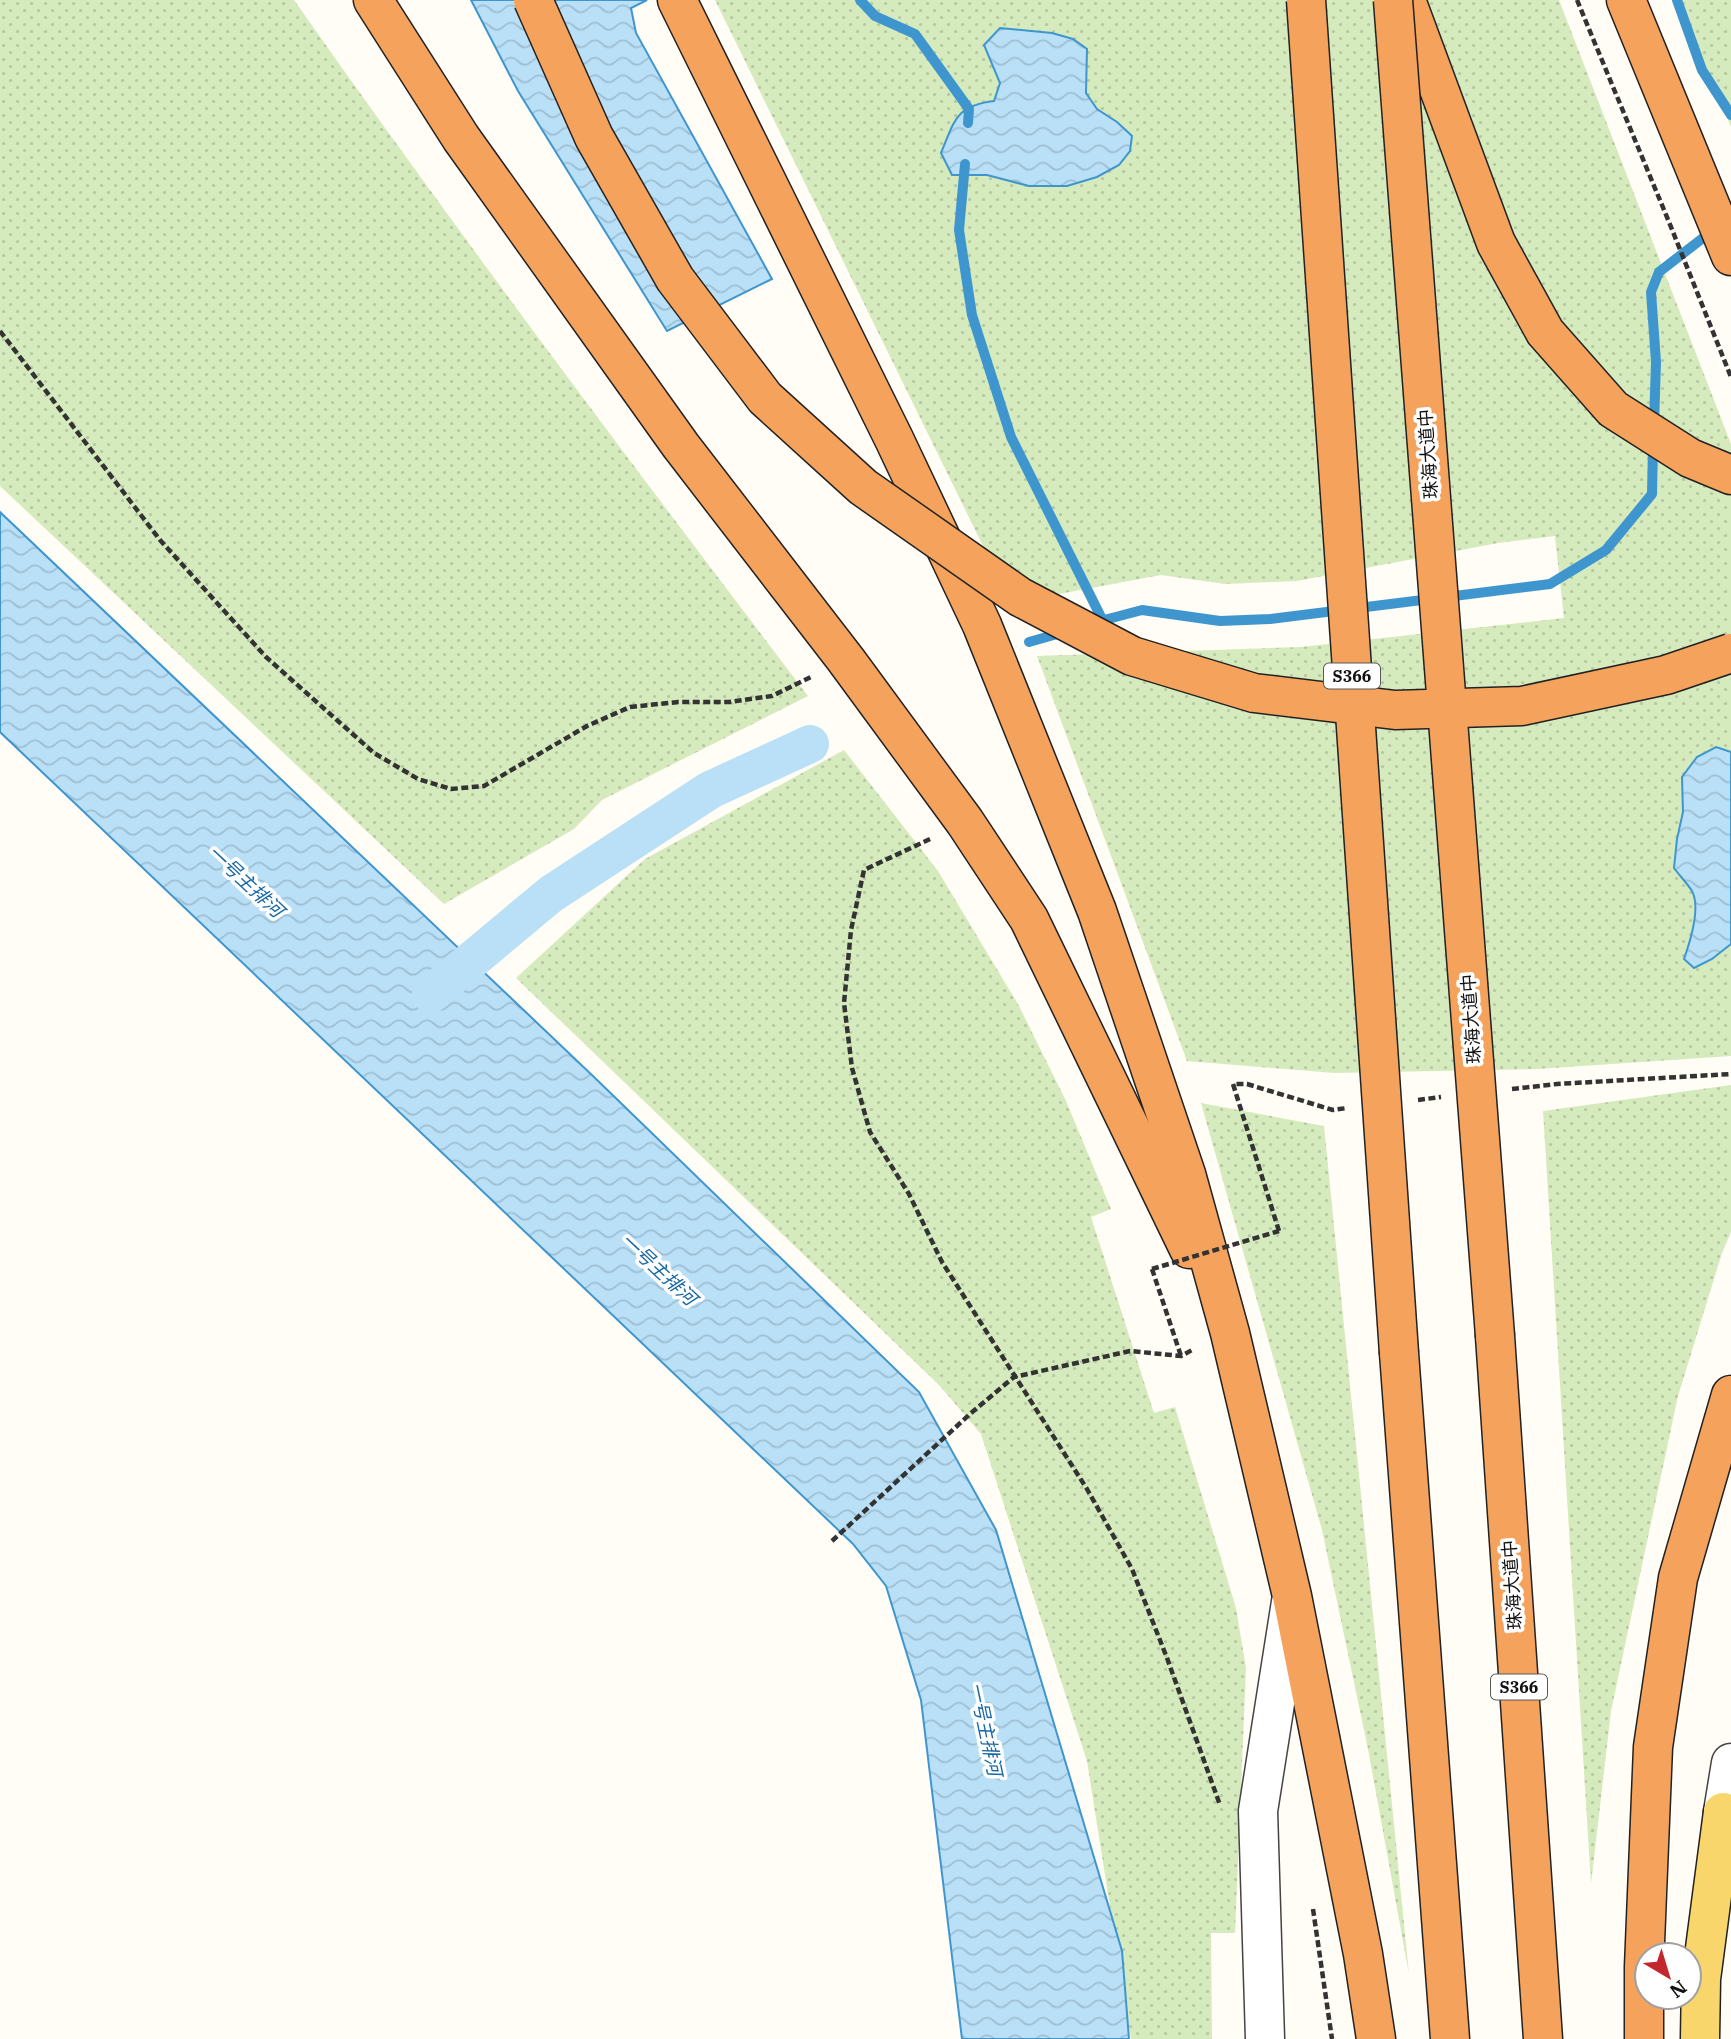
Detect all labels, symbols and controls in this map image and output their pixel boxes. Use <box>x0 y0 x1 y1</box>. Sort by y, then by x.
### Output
street label: 珠海大道中 <box>1413 408 1443 500</box>
road number: S366 <box>1324 664 1380 688</box>
water label: 一号主排河 <box>203 840 292 925</box>
street label: 珠海大道中 <box>1456 973 1486 1065</box>
water label: 一号主排河 <box>616 1228 705 1313</box>
street label: 珠海大道中 <box>1497 1539 1527 1631</box>
road number: S366 <box>1491 1674 1547 1700</box>
water label: 一号主排河 <box>964 1680 1008 1782</box>
north arrow <box>1633 1941 1703 2011</box>
text: N <box>1665 1975 1692 2003</box>

